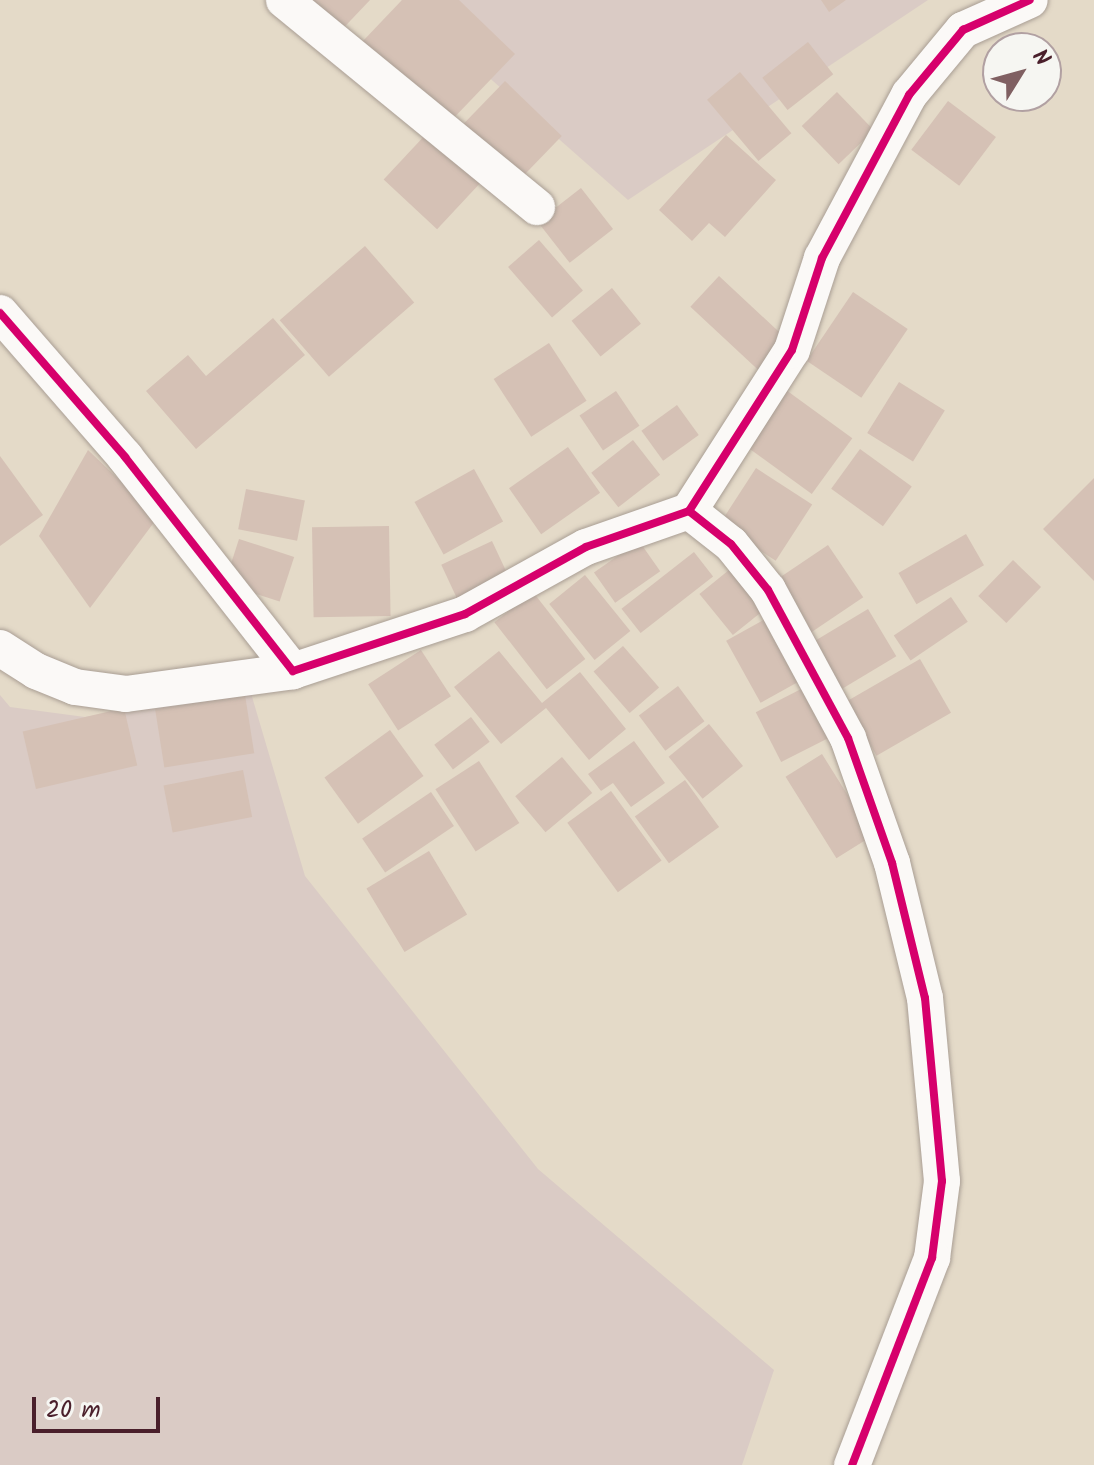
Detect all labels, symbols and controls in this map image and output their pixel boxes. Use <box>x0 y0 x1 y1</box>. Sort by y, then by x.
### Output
north arrow <box>982 32 1062 112</box>
text: N <box>1022 42 1058 75</box>
scale bar <box>36 1381 164 1431</box>
text: 20 m <box>46 1391 101 1430</box>

